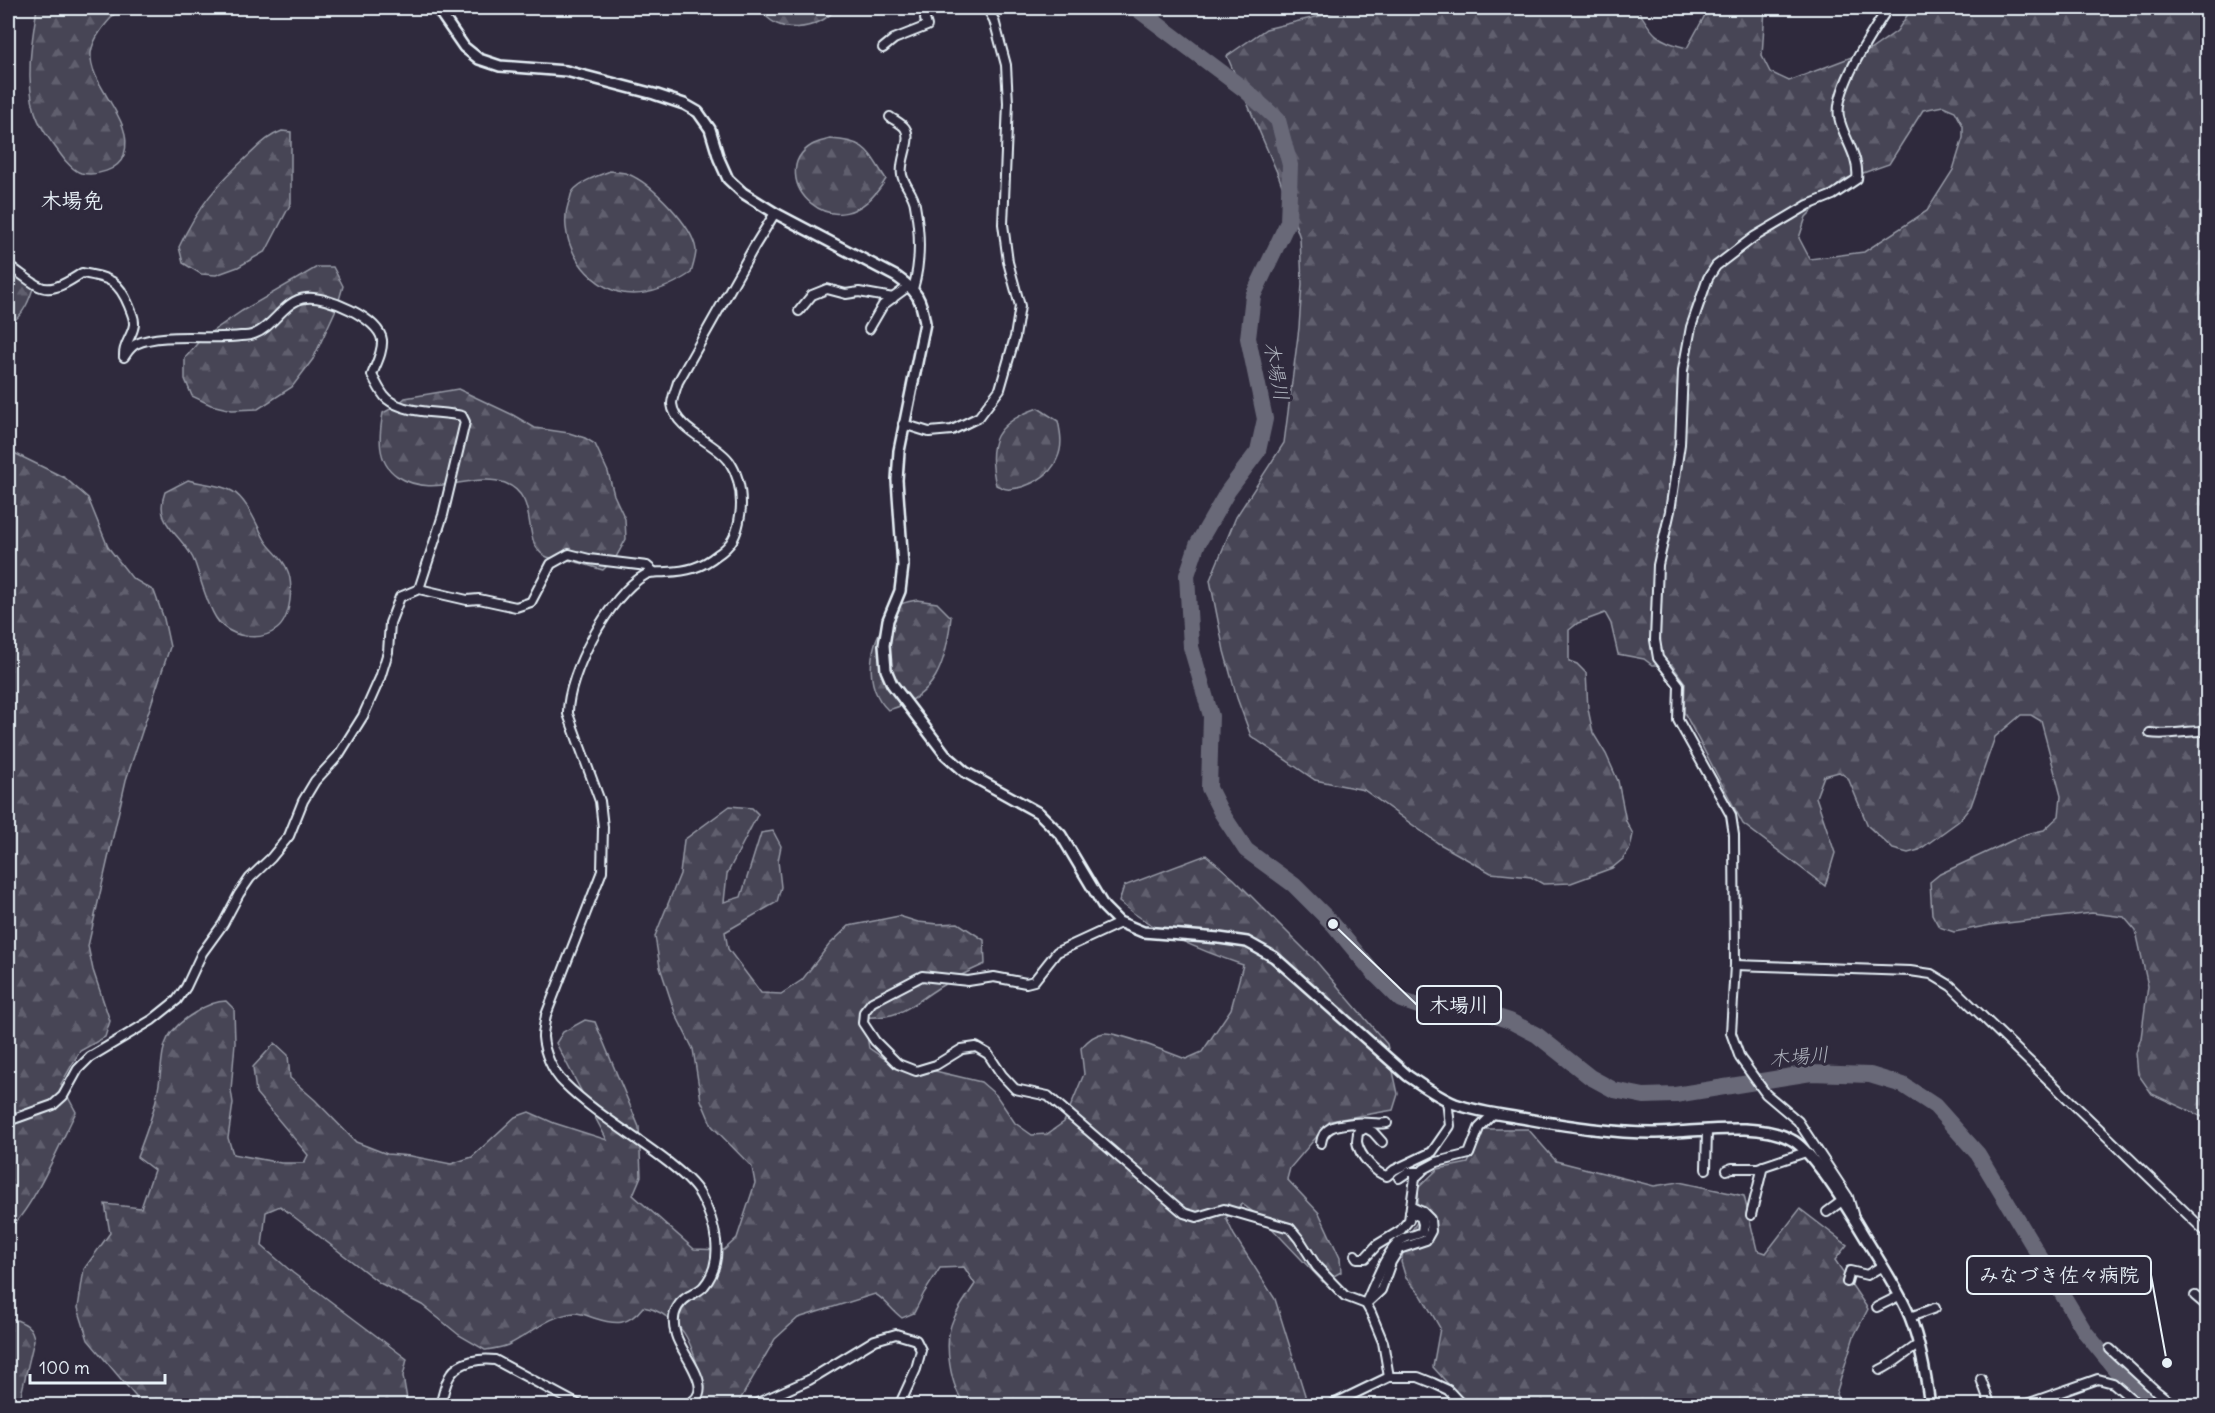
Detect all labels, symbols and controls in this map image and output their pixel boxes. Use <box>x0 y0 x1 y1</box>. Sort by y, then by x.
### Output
district label: 木場免 <box>41 187 104 214</box>
water label: 木場川 <box>1259 339 1295 403</box>
callout: 木場川 <box>1417 986 1501 1024</box>
text: 木場川 <box>1429 992 1489 1017</box>
water label: 木場川 <box>1768 1041 1830 1071</box>
callout: みなづき佐々病院 <box>1967 1256 2151 1294</box>
text: みなづき佐々病院 <box>1979 1262 2139 1287</box>
scale bar <box>30 1347 165 1385</box>
text: 100 m <box>39 1356 90 1379</box>

